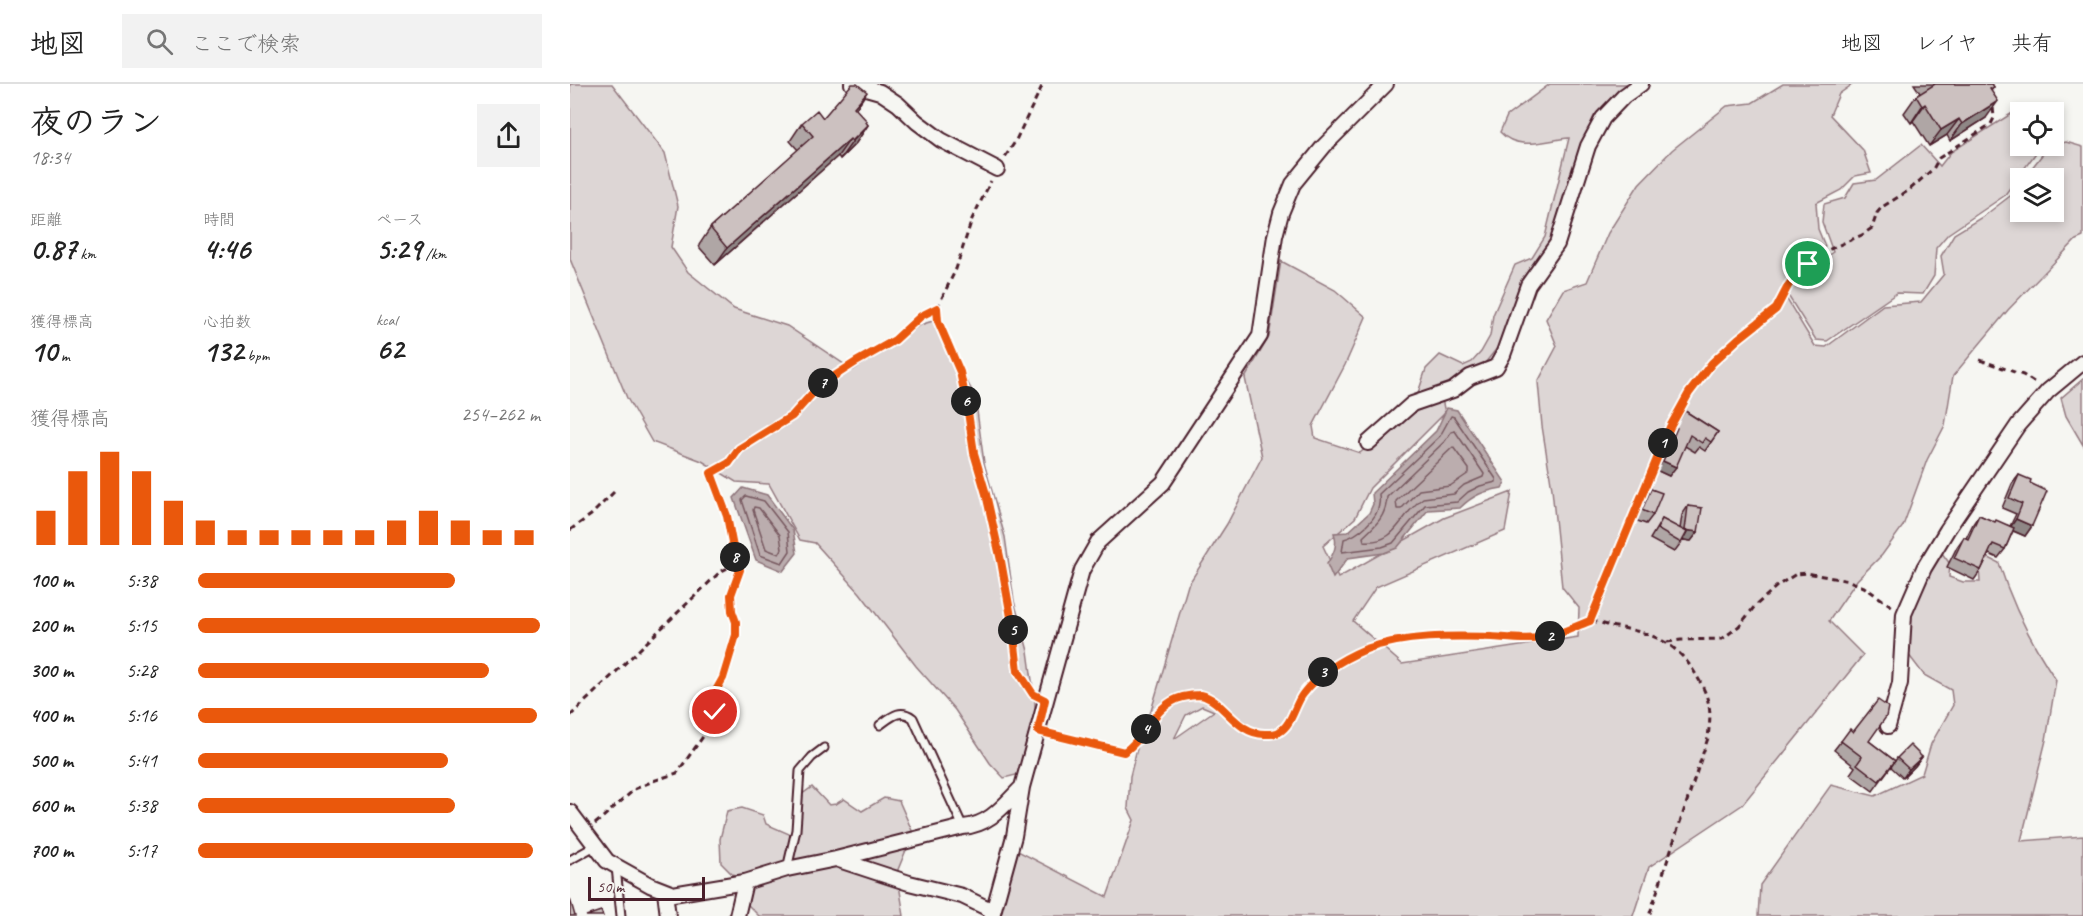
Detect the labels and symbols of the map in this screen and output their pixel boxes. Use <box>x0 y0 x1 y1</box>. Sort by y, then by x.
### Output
pin <box>1782 238 1833 289</box>
pin: 7 <box>808 368 838 398</box>
pin: 6 <box>951 386 981 416</box>
pin: 1 <box>1648 428 1678 458</box>
pin: 8 <box>720 542 750 572</box>
pin: 5 <box>998 615 1028 645</box>
pin: 2 <box>1535 621 1565 651</box>
pin: 3 <box>1308 657 1338 687</box>
pin <box>689 686 740 737</box>
pin: 4 <box>1131 714 1161 744</box>
scale bar <box>588 874 705 902</box>

